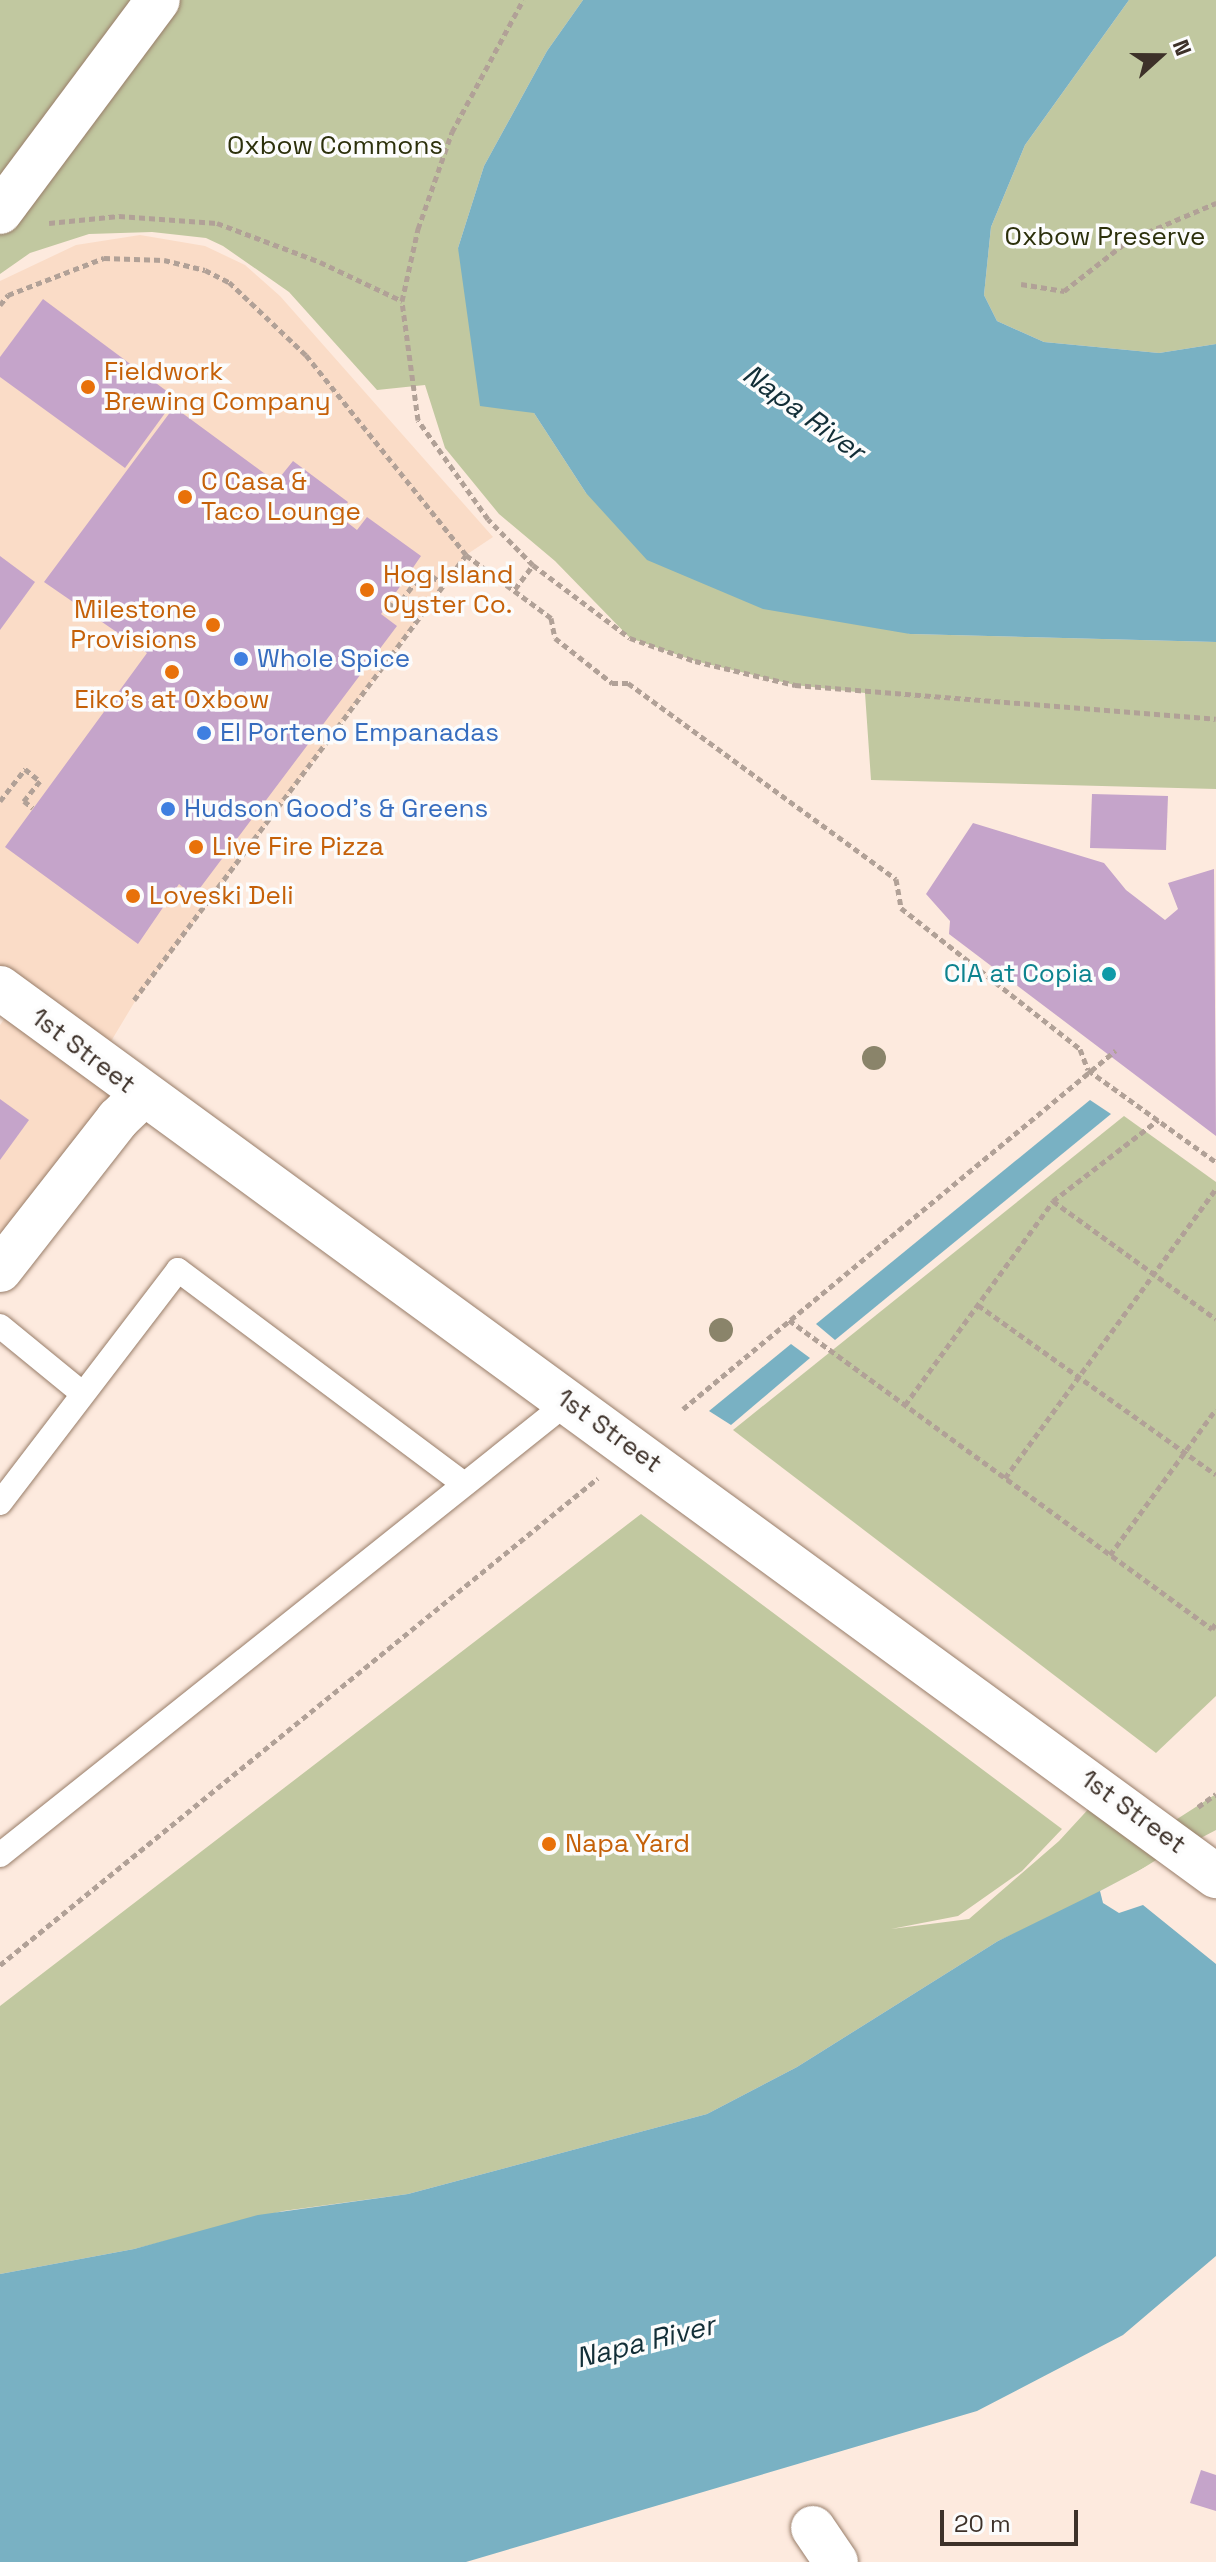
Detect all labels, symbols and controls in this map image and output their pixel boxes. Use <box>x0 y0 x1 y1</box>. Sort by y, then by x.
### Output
north arrow <box>1120 16 1200 96</box>
text: N <box>1167 35 1198 59</box>
park label: Oxbow Commons <box>227 130 443 162</box>
park label: Oxbow Preserve <box>1004 221 1206 253</box>
place label: Fieldwork Brewing Company <box>104 356 331 418</box>
water label: Napa River <box>737 357 871 467</box>
marker: Fieldwork Brewing Company <box>79 378 97 396</box>
place label: C Casa & Taco Lounge <box>201 466 361 528</box>
marker: C Casa & Taco Lounge <box>176 488 194 506</box>
place label: Hog Island Oyster Co. <box>383 559 514 620</box>
marker: Hog Island Oyster Co. <box>358 581 376 599</box>
place label: Milestone Provisions <box>70 594 197 656</box>
marker: Milestone Provisions <box>204 616 222 634</box>
place label: Whole Spice <box>257 643 410 675</box>
marker: Whole Spice <box>232 650 250 668</box>
marker: Eiko's at Oxbow <box>163 663 181 681</box>
place label: Eiko's at Oxbow <box>74 684 270 716</box>
place label: El Porteno Empanadas <box>220 717 499 749</box>
marker: El Porteno Empanadas <box>195 724 213 742</box>
place label: Hudson Good's & Greens <box>184 793 488 825</box>
marker: Hudson Good's & Greens <box>159 800 177 818</box>
place label: Live Fire Pizza <box>212 831 384 863</box>
marker: Live Fire Pizza <box>187 838 205 856</box>
place label: Loveski Deli <box>149 880 294 912</box>
marker: Loveski Deli <box>124 887 142 905</box>
place label: CIA at Copia <box>943 958 1093 990</box>
marker: CIA at Copia <box>1100 965 1118 983</box>
street label: 1st Street <box>25 1002 141 1100</box>
street label: 1st Street <box>550 1382 668 1480</box>
street label: 1st Street <box>1074 1763 1192 1861</box>
place label: Napa Yard <box>565 1828 690 1860</box>
marker: Napa Yard <box>540 1835 558 1853</box>
water label: Napa River <box>572 2307 718 2375</box>
scale bar <box>944 2494 1082 2544</box>
text: 20 m <box>954 2508 1011 2539</box>

